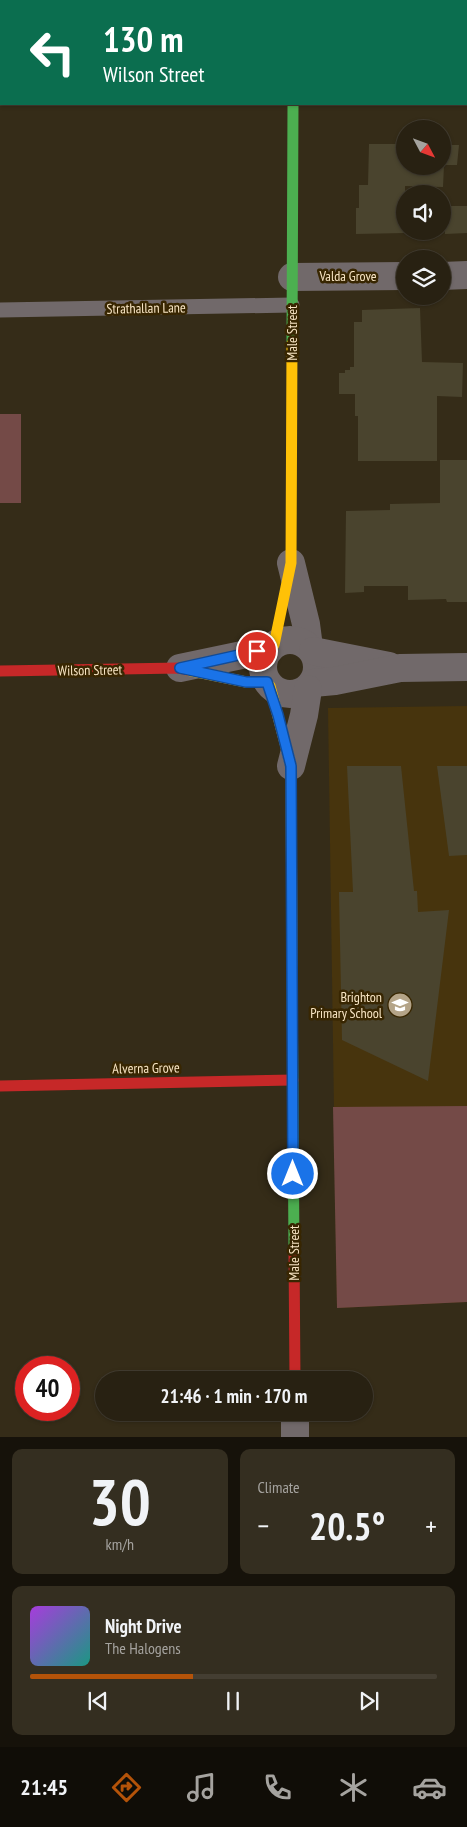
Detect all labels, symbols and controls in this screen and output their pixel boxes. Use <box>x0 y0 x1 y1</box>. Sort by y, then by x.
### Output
text: 130 m <box>103 16 184 62</box>
icon: left <box>20 20 85 85</box>
text: Wilson Street <box>103 60 205 88</box>
north arrow <box>396 120 451 175</box>
map controls <box>396 120 451 305</box>
button: sound <box>396 185 451 240</box>
button: layers <box>396 250 451 305</box>
street label: Valda Grove <box>318 267 377 285</box>
street label: Strathallan Lane <box>106 298 186 318</box>
street label: Male Street <box>283 305 301 361</box>
pin <box>236 630 278 672</box>
icon: arrive <box>243 637 271 665</box>
street label: Wilson Street <box>58 660 123 680</box>
place label: Brighton Primary School <box>310 988 383 1022</box>
school or university icon: Brighton Primary School <box>387 992 413 1018</box>
street label: Alverna Grove <box>112 1058 180 1078</box>
position arrow <box>266 1147 318 1199</box>
street label: Male Street <box>285 1225 303 1281</box>
speed limit sign: 40 <box>15 1356 80 1421</box>
text: 21:46 · 1 min · 170 m <box>161 1384 307 1408</box>
text: 30 <box>89 1459 151 1543</box>
text: Climate <box>258 1477 300 1497</box>
text: 20.5° <box>309 1501 385 1550</box>
text: − <box>258 1507 269 1544</box>
text: + <box>425 1507 437 1544</box>
text: km/h <box>106 1534 134 1554</box>
text: Night Drive <box>105 1614 182 1638</box>
text: The Halogens <box>105 1638 181 1658</box>
icon: previous <box>84 1687 112 1715</box>
icon: pause <box>219 1687 247 1715</box>
icon: next <box>355 1687 383 1715</box>
icon: directions <box>109 1770 144 1805</box>
icon: music <box>184 1770 219 1805</box>
icon: phone <box>260 1770 295 1805</box>
icon: climate <box>336 1770 371 1805</box>
icon: car <box>412 1770 447 1805</box>
text: 21:45 <box>20 1773 68 1801</box>

